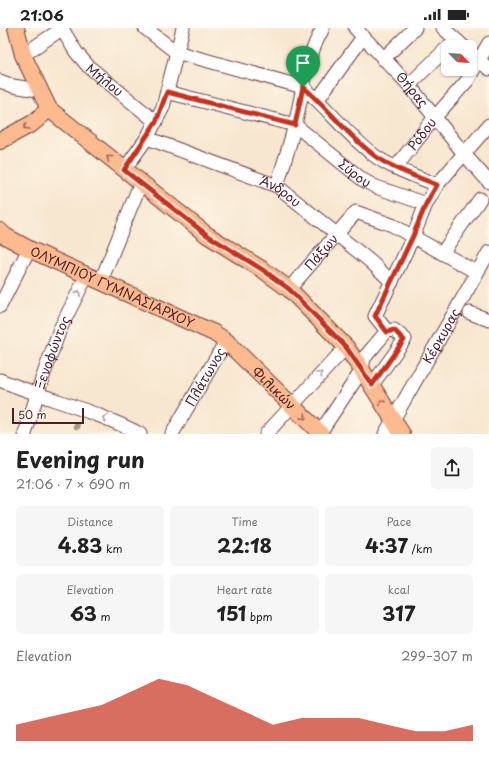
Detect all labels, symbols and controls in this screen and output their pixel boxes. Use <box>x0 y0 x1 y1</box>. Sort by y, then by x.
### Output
text: 21:06 <box>20 3 64 26</box>
north arrow <box>441 40 477 76</box>
map controls <box>441 40 477 76</box>
pin <box>286 46 320 87</box>
icon: arrive <box>292 52 314 74</box>
street label: Μήλου <box>82 58 128 100</box>
street label: Θήρας <box>392 67 433 111</box>
street label: Ρόδου <box>403 113 440 154</box>
one-way arrow <box>23 122 30 129</box>
street label: Σύρου <box>335 154 375 192</box>
one-way arrow <box>106 155 113 162</box>
street label: Άνδρου <box>257 171 305 211</box>
street label: Πάξων <box>300 229 342 274</box>
street label: ΟΛΥΜΠΙΟΥ ΓΥΜΝΑΣΙΑΡΧΟΥ <box>27 241 198 332</box>
one-way arrow <box>73 290 81 297</box>
street label: Κέρκυρας <box>417 304 464 367</box>
street label: Ξενοφώντος <box>29 312 74 391</box>
street label: Πλάτωνος <box>180 343 230 410</box>
street label: Φιλικών <box>248 362 300 413</box>
one-way arrow <box>315 371 323 379</box>
one-way arrow <box>379 399 387 406</box>
scale bar <box>12 406 84 425</box>
text: 50 m <box>18 406 47 423</box>
one-way arrow <box>300 413 307 420</box>
one-way arrow <box>101 415 108 423</box>
text: Evening run <box>16 442 145 475</box>
button: share <box>431 447 473 489</box>
text: 21:06 · 7 × 690 m <box>16 474 130 493</box>
text: Distance <box>67 513 113 530</box>
text: Time <box>231 513 257 530</box>
text: Pace <box>386 513 411 530</box>
text: 4.83 <box>58 530 102 560</box>
text: 22:18 <box>217 530 272 560</box>
text: 4:37 <box>365 530 408 560</box>
text: km <box>102 540 122 557</box>
text: /km <box>408 540 433 557</box>
text: Elevation <box>66 581 114 598</box>
text: Heart rate <box>217 581 272 598</box>
text: kcal <box>388 581 410 598</box>
text: 63 <box>70 598 97 628</box>
text: 151 <box>216 598 246 628</box>
text: 317 <box>382 598 415 628</box>
text: m <box>97 608 110 625</box>
text: bpm <box>246 608 273 625</box>
text: Elevation <box>16 646 72 665</box>
text: 299–307 m <box>401 646 473 665</box>

